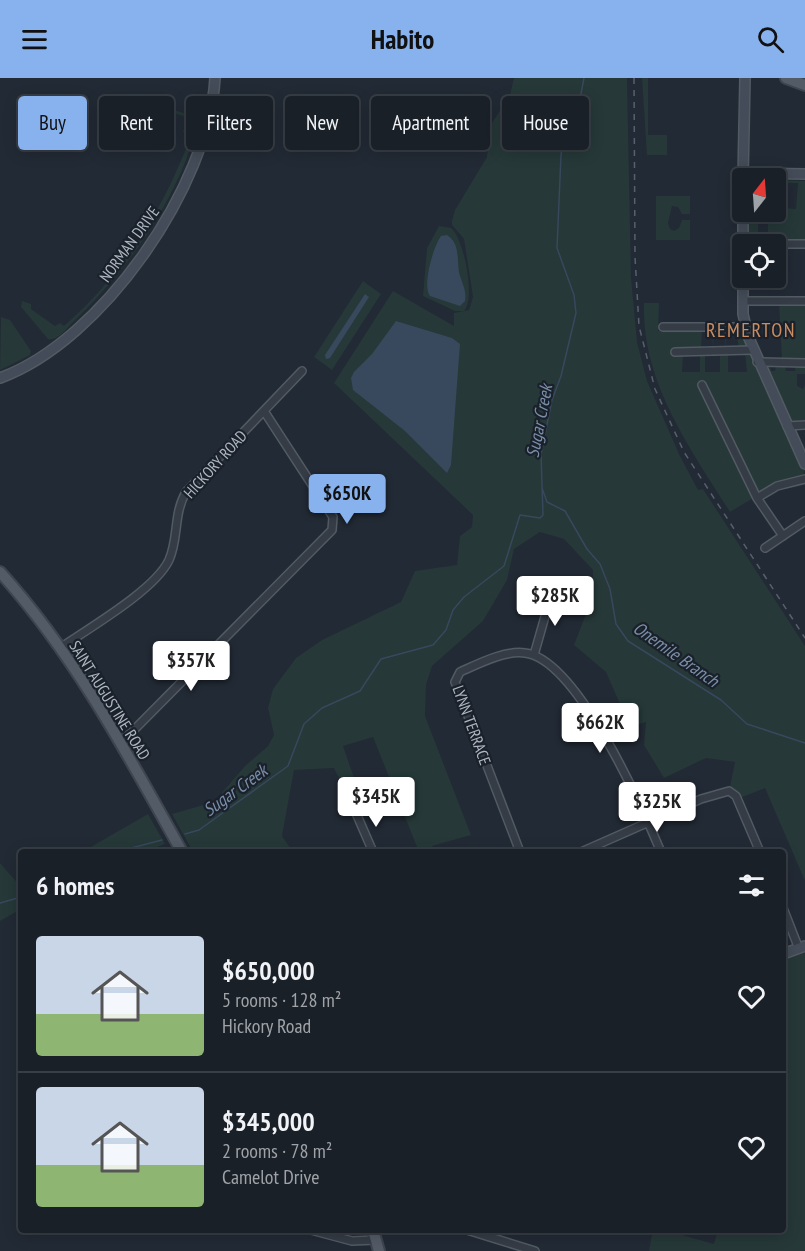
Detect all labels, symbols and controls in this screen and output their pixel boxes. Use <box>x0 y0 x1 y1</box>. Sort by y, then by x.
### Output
text: Habito <box>371 22 434 56</box>
icon: menu <box>18 23 51 56</box>
icon: search <box>754 23 787 56</box>
chip: Buy <box>18 96 87 150</box>
chip: Rent <box>99 96 174 150</box>
chip: Filters <box>186 96 273 150</box>
chip: New <box>285 96 359 150</box>
chip: Apartment <box>371 96 490 150</box>
chip: House <box>502 96 589 150</box>
north arrow <box>732 168 786 222</box>
map controls <box>732 168 786 288</box>
street label: NORMAN DRIVE <box>95 202 163 286</box>
button: locate <box>732 234 786 288</box>
district label: REMERTON <box>706 317 796 343</box>
water label: Sugar Creek <box>521 381 558 459</box>
street label: HICKORY ROAD <box>179 426 251 502</box>
pin: $650K <box>305 474 389 525</box>
text: $650K <box>323 480 371 506</box>
pin: $285K <box>513 576 597 627</box>
text: $285K <box>531 582 579 608</box>
water label: Onemile Branch <box>629 616 724 692</box>
street label: SAINT AUGUSTINE ROAD <box>65 637 155 763</box>
pin: $357K <box>149 641 233 692</box>
text: $357K <box>167 647 215 673</box>
street label: LYNN TERRACE <box>448 683 496 768</box>
pin: $662K <box>558 703 642 754</box>
text: $662K <box>576 709 624 735</box>
water label: Sugar Creek <box>198 758 273 821</box>
pin: $345K <box>334 777 418 828</box>
pin: $325K <box>615 782 699 833</box>
text: $345K <box>352 783 400 809</box>
text: $325K <box>633 788 681 814</box>
text: 6 homes <box>36 869 114 902</box>
icon: filters <box>735 869 768 902</box>
text: $650,000 <box>222 954 315 987</box>
icon: home <box>84 960 156 1032</box>
icon: heart <box>735 980 768 1013</box>
text: 5 rooms · 128 m² <box>222 987 341 1013</box>
text: Hickory Road <box>222 1013 311 1039</box>
text: $345,000 <box>222 1105 315 1138</box>
icon: home <box>84 1111 156 1183</box>
icon: heart <box>735 1131 768 1164</box>
text: 2 rooms · 78 m² <box>222 1138 332 1164</box>
text: Camelot Drive <box>222 1164 320 1190</box>

